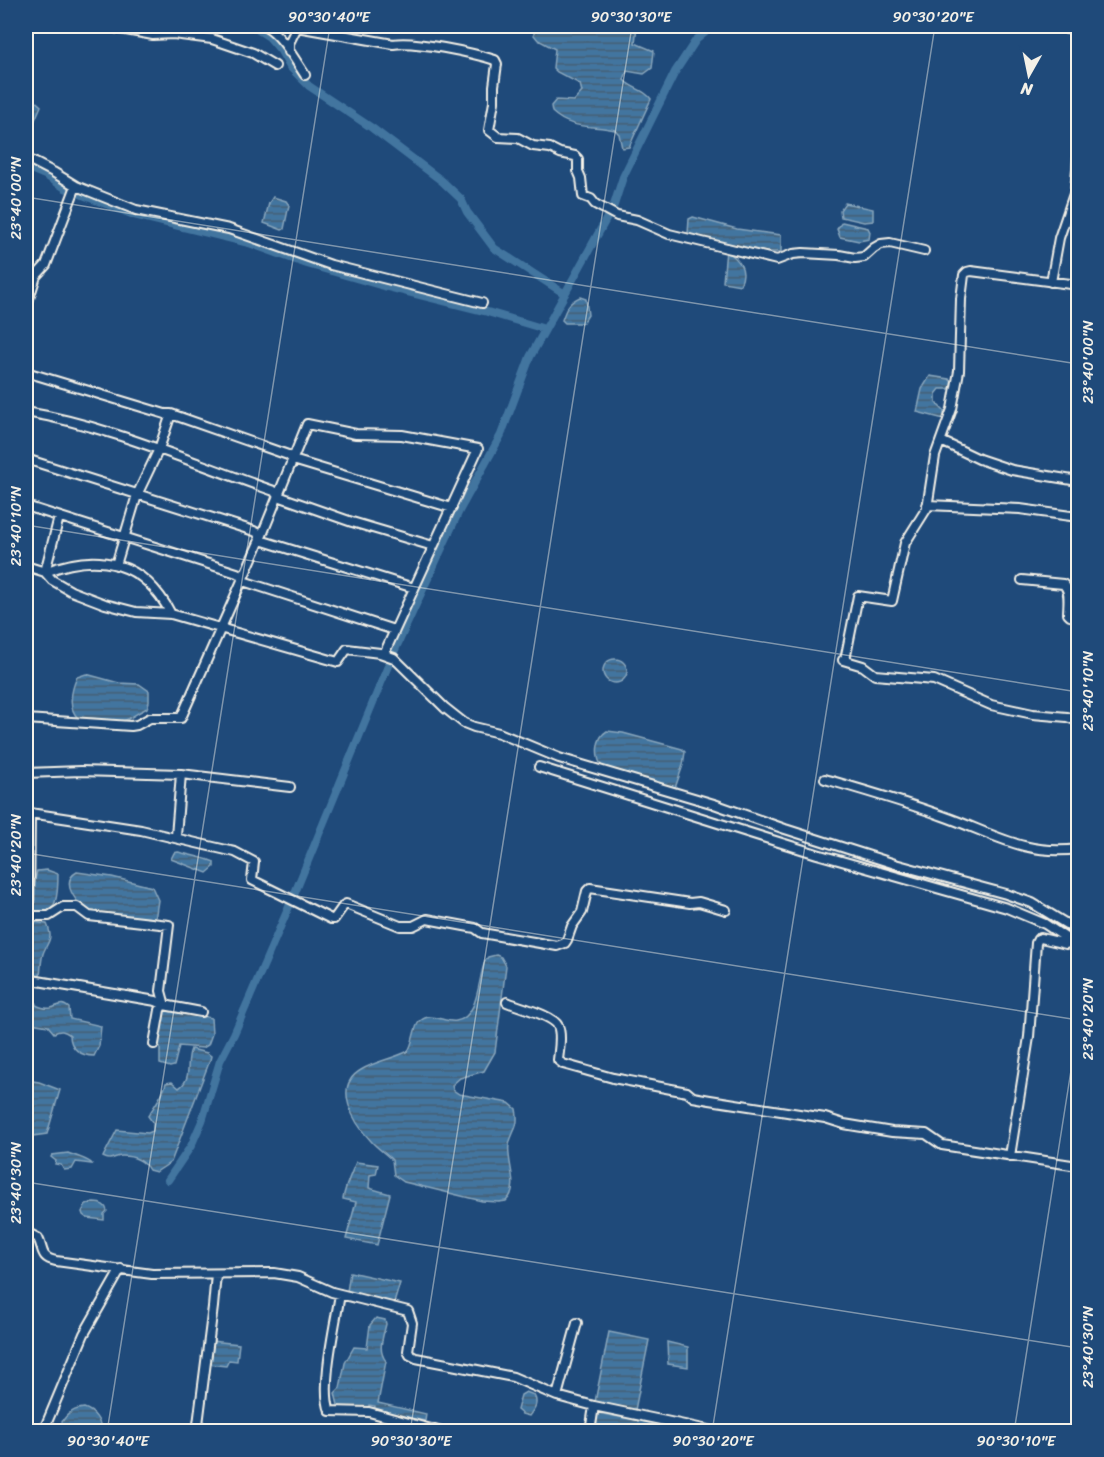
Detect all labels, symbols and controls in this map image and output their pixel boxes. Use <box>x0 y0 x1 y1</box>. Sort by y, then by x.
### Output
text: 90°30'40"E <box>288 4 372 30</box>
text: 90°30'30"E <box>591 4 673 30</box>
text: 90°30'20"E <box>892 4 975 30</box>
north arrow <box>999 45 1059 105</box>
text: N <box>1018 74 1035 105</box>
text: 23°40'00"N <box>3 156 29 240</box>
text: 23°40'00"N <box>1075 320 1101 404</box>
text: 23°40'10"N <box>3 485 29 566</box>
text: 23°40'10"N <box>1075 650 1101 731</box>
text: 23°40'20"N <box>3 813 29 896</box>
text: 23°40'20"N <box>1075 977 1101 1060</box>
text: 23°40'30"N <box>3 1141 29 1224</box>
text: 23°40'30"N <box>1075 1305 1101 1388</box>
text: 90°30'40"E <box>67 1428 151 1454</box>
text: 90°30'30"E <box>371 1428 453 1454</box>
text: 90°30'20"E <box>672 1428 755 1454</box>
text: 90°30'10"E <box>977 1428 1057 1454</box>

